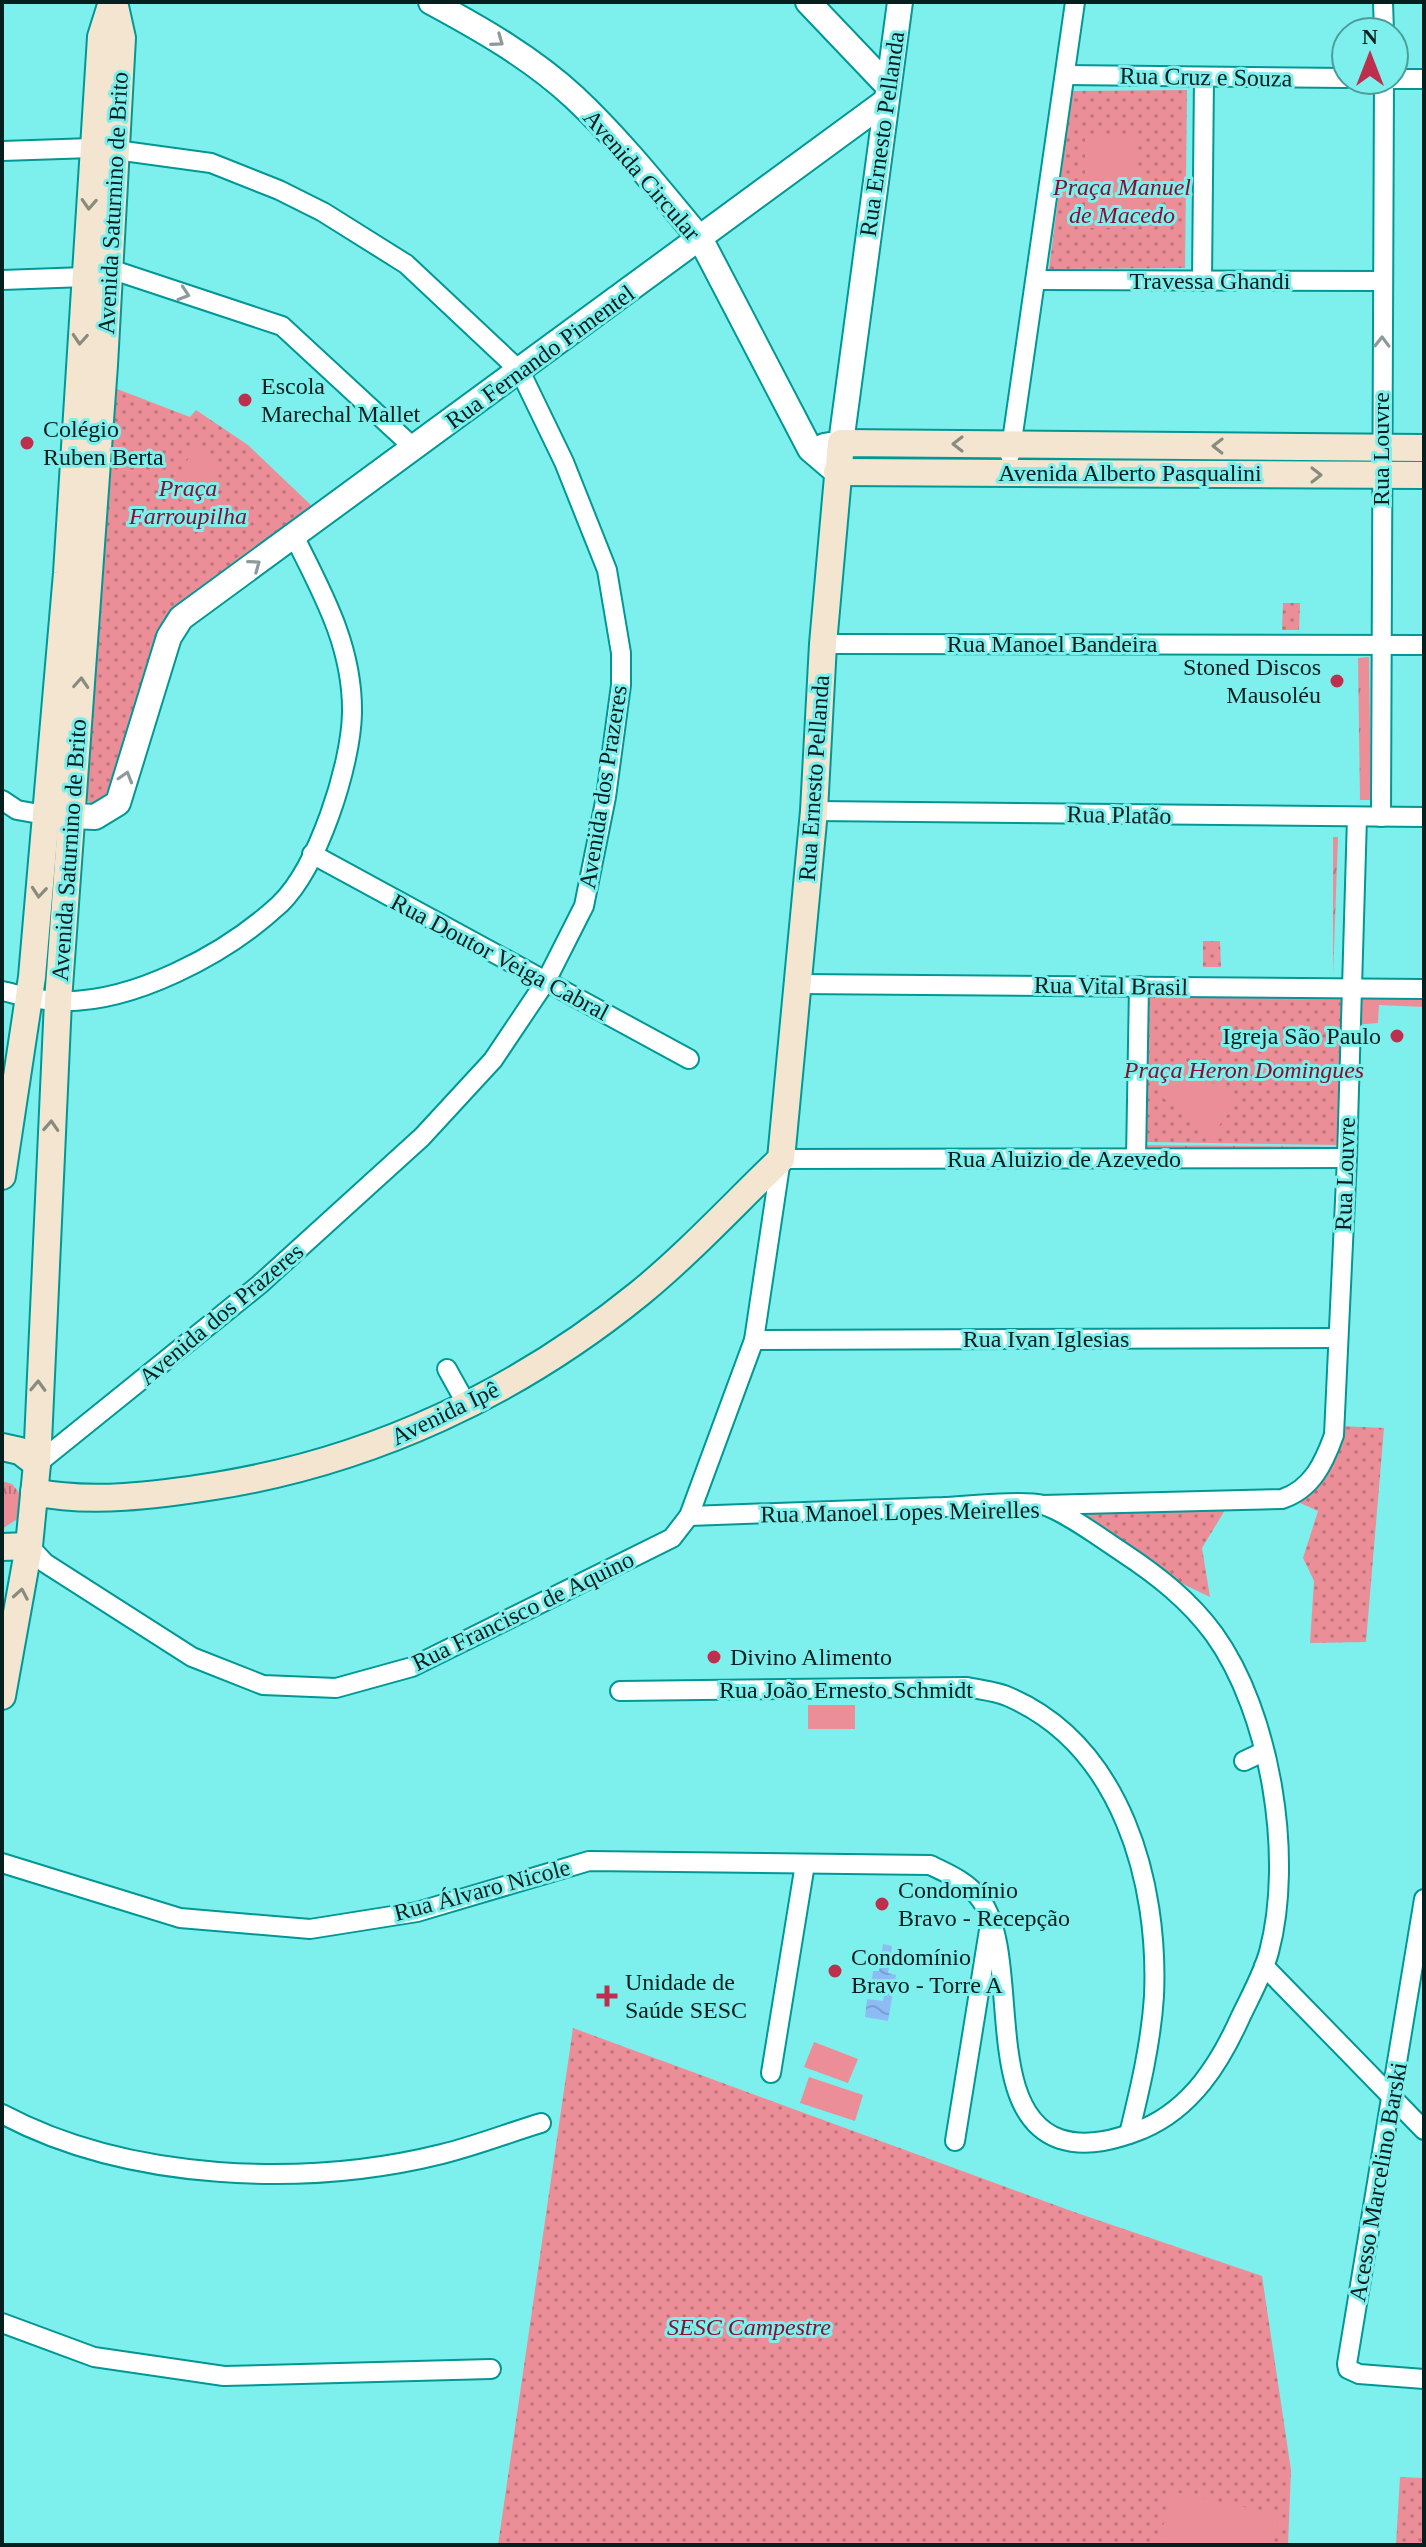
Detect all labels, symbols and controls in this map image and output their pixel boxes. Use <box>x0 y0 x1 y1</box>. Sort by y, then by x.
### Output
north arrow <box>1330 16 1410 96</box>
text: N <box>1362 24 1378 49</box>
street label: Rua Ernesto Pellanda <box>855 30 909 238</box>
one-way arrow <box>490 31 504 46</box>
street label: Rua Cruz e Souza <box>1119 62 1293 92</box>
street label: Avenida Saturnino de Brito <box>93 71 133 335</box>
street label: Avenida Circular <box>578 105 706 245</box>
park label: Praça Manuel de Macedo <box>1052 174 1191 228</box>
one-way arrow <box>81 198 98 211</box>
street label: Travessa Ghandi <box>1129 268 1291 294</box>
street label: Rua Fernando Pimentel <box>441 280 640 434</box>
one-way arrow <box>176 284 190 300</box>
one-way arrow <box>72 333 89 346</box>
one-way arrow <box>1373 335 1391 348</box>
place label: Escola Marechal Mallet <box>261 373 421 427</box>
marker: Escola Marechal Mallet <box>236 391 254 409</box>
street label: Rua Louvre <box>1368 392 1394 506</box>
place label: Colégio Ruben Berta <box>43 416 164 470</box>
marker: Colégio Ruben Berta <box>18 434 36 452</box>
one-way arrow <box>951 435 964 453</box>
one-way arrow <box>1211 438 1224 455</box>
street label: Avenida Alberto Pasqualini <box>998 460 1262 486</box>
one-way arrow <box>1310 466 1323 484</box>
park label: Praça Farroupilha <box>128 475 247 529</box>
one-way arrow <box>246 560 261 575</box>
street label: Rua Manoel Bandeira <box>947 631 1158 657</box>
place label: Stoned Discos Mausoléu <box>1183 654 1321 708</box>
marker: Stoned Discos Mausoléu <box>1328 672 1346 690</box>
street label: Rua Ernesto Pellanda <box>794 674 834 882</box>
one-way arrow <box>72 676 89 689</box>
street label: Avenida dos Prazeres <box>574 683 632 891</box>
street label: Avenida Saturnino de Brito <box>47 718 91 982</box>
one-way arrow <box>117 770 133 784</box>
street label: Rua Platão <box>1066 801 1172 829</box>
one-way arrow <box>31 886 48 899</box>
street label: Rua Doutor Veiga Cabral <box>387 889 614 1026</box>
street label: Rua Vital Brasil <box>1034 972 1189 1000</box>
place label: Igreja São Paulo <box>1222 1023 1381 1049</box>
marker: Igreja São Paulo <box>1388 1027 1406 1045</box>
park label: Praça Heron Domingues <box>1123 1057 1364 1083</box>
street label: Rua Louvre <box>1330 1117 1360 1231</box>
one-way arrow <box>43 1119 60 1132</box>
street label: Rua Aluizio de Azevedo <box>947 1146 1181 1172</box>
street label: Avenida dos Prazeres <box>134 1238 308 1390</box>
street label: Rua Ivan Iglesias <box>963 1326 1129 1352</box>
street label: Avenida Ipê <box>387 1376 503 1450</box>
one-way arrow <box>30 1379 47 1392</box>
street label: Rua Manoel Lopes Meirelles <box>760 1497 1040 1527</box>
street label: Rua Francisco de Aquino <box>408 1546 638 1676</box>
one-way arrow <box>11 1587 28 1600</box>
place label: Divino Alimento <box>730 1644 892 1670</box>
marker: Divino Alimento <box>705 1648 723 1666</box>
street label: Rua João Ernesto Schmidt <box>719 1677 973 1703</box>
street label: Rua Álvaro Nicole <box>391 1854 573 1926</box>
place label: Condomínio Bravo - Recepção <box>898 1877 1070 1931</box>
marker: Condomínio Bravo - Recepção <box>873 1895 891 1913</box>
place label: Condomínio Bravo - Torre A <box>851 1944 1004 1998</box>
marker: Condomínio Bravo - Torre A <box>826 1962 844 1980</box>
place label: Unidade de Saúde SESC <box>625 1969 747 2023</box>
marker: Unidade de Saúde SESC <box>596 1985 618 2007</box>
street label: Acesso Marcelino Barski <box>1344 2060 1412 2304</box>
park label: SESC Campestre <box>667 2314 831 2340</box>

